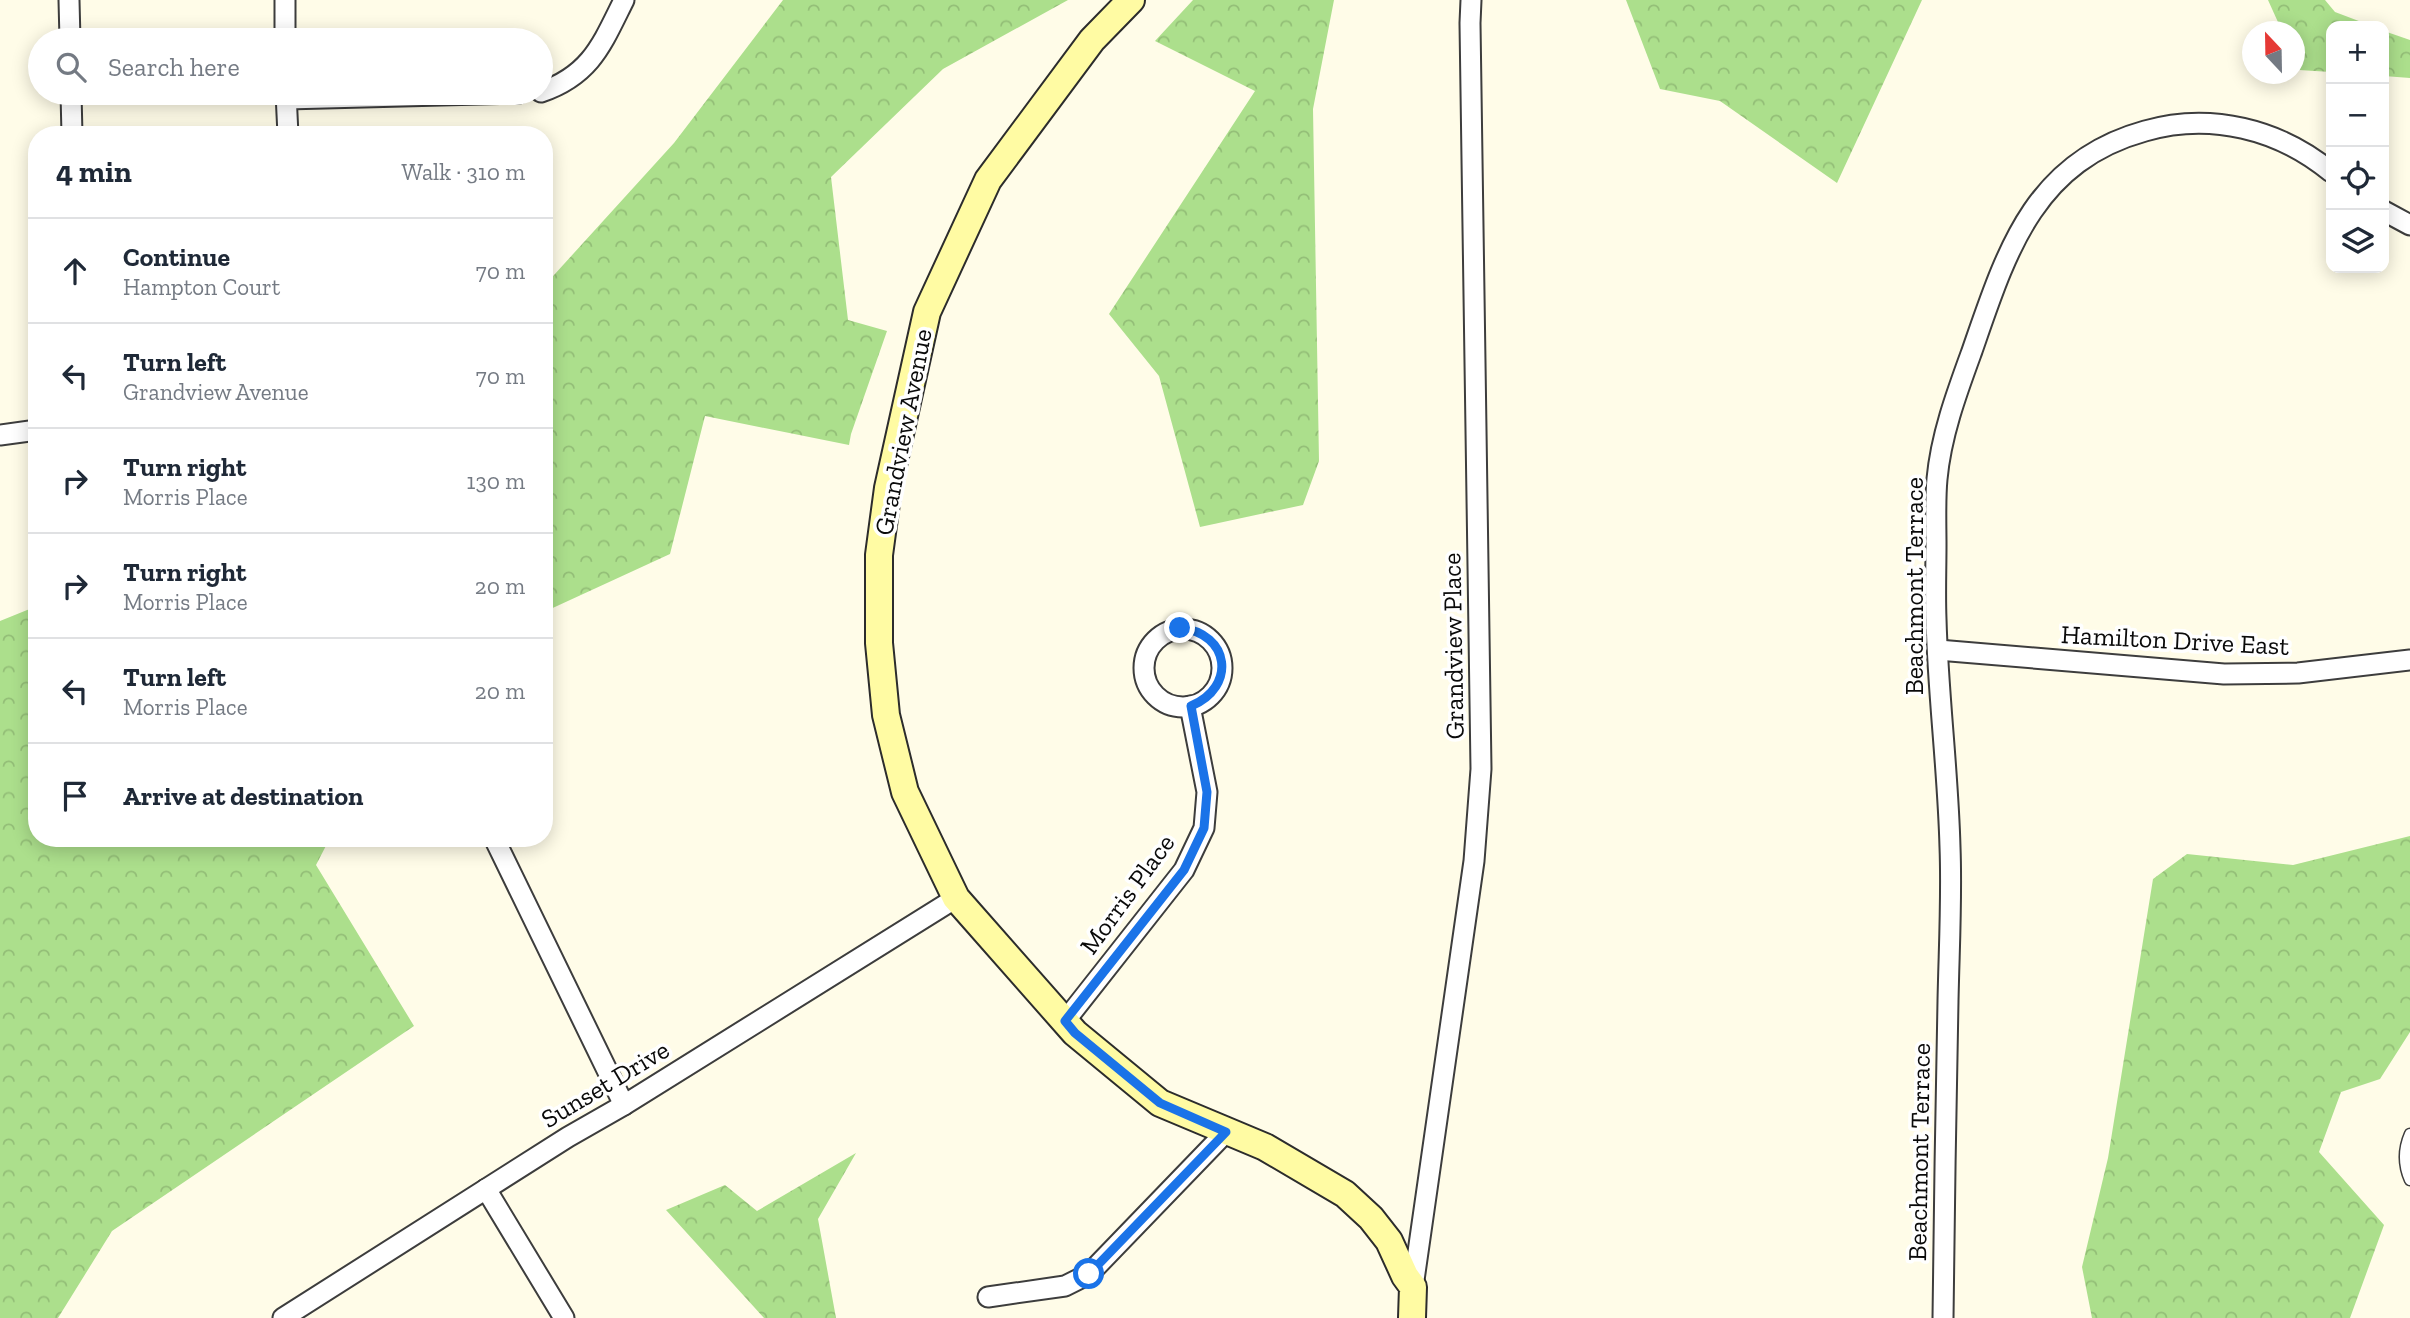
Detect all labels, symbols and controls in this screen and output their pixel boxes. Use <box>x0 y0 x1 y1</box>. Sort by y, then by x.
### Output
north arrow <box>2242 21 2305 84</box>
map controls <box>2326 21 2389 273</box>
button: + <box>2326 21 2389 84</box>
search box <box>28 28 553 105</box>
icon: search <box>52 48 90 86</box>
text: Search here <box>108 51 240 83</box>
button: − <box>2326 84 2389 147</box>
button: locate <box>2326 147 2389 210</box>
text: 4 min <box>56 154 132 190</box>
text: Walk · 310 m <box>401 158 525 186</box>
button: layers <box>2326 210 2389 273</box>
text: Continue <box>123 241 230 273</box>
icon: ahead <box>56 252 94 290</box>
text: 70 m <box>476 257 525 285</box>
text: Hampton Court <box>123 273 280 301</box>
street label: Grandview Avenue <box>867 326 939 538</box>
text: Turn left <box>123 346 226 378</box>
icon: left <box>56 357 94 395</box>
text: 70 m <box>476 362 525 390</box>
text: Grandview Avenue <box>123 378 308 406</box>
text: Turn right <box>123 451 246 483</box>
icon: right <box>56 462 94 500</box>
text: 130 m <box>467 467 525 495</box>
street label: Beachmont Terrace <box>1898 477 1930 695</box>
text: Morris Place <box>123 483 247 511</box>
street label: Grandview Place <box>1435 552 1471 740</box>
text: Turn right <box>123 556 246 588</box>
icon: right <box>56 567 94 605</box>
text: 20 m <box>475 572 525 600</box>
text: Morris Place <box>123 588 247 616</box>
route end <box>1164 612 1195 643</box>
street label: Hamilton Drive East <box>2060 618 2290 662</box>
text: Turn left <box>123 661 226 693</box>
icon: left <box>56 672 94 710</box>
text: 20 m <box>475 677 525 705</box>
text: Morris Place <box>123 693 247 721</box>
icon: arrive <box>56 777 94 815</box>
text: Arrive at destination <box>123 780 363 812</box>
street label: Morris Place <box>1073 828 1181 960</box>
street label: Sunset Drive <box>535 1033 675 1135</box>
street label: Beachmont Terrace <box>1901 1043 1937 1261</box>
route start <box>1073 1258 1104 1289</box>

